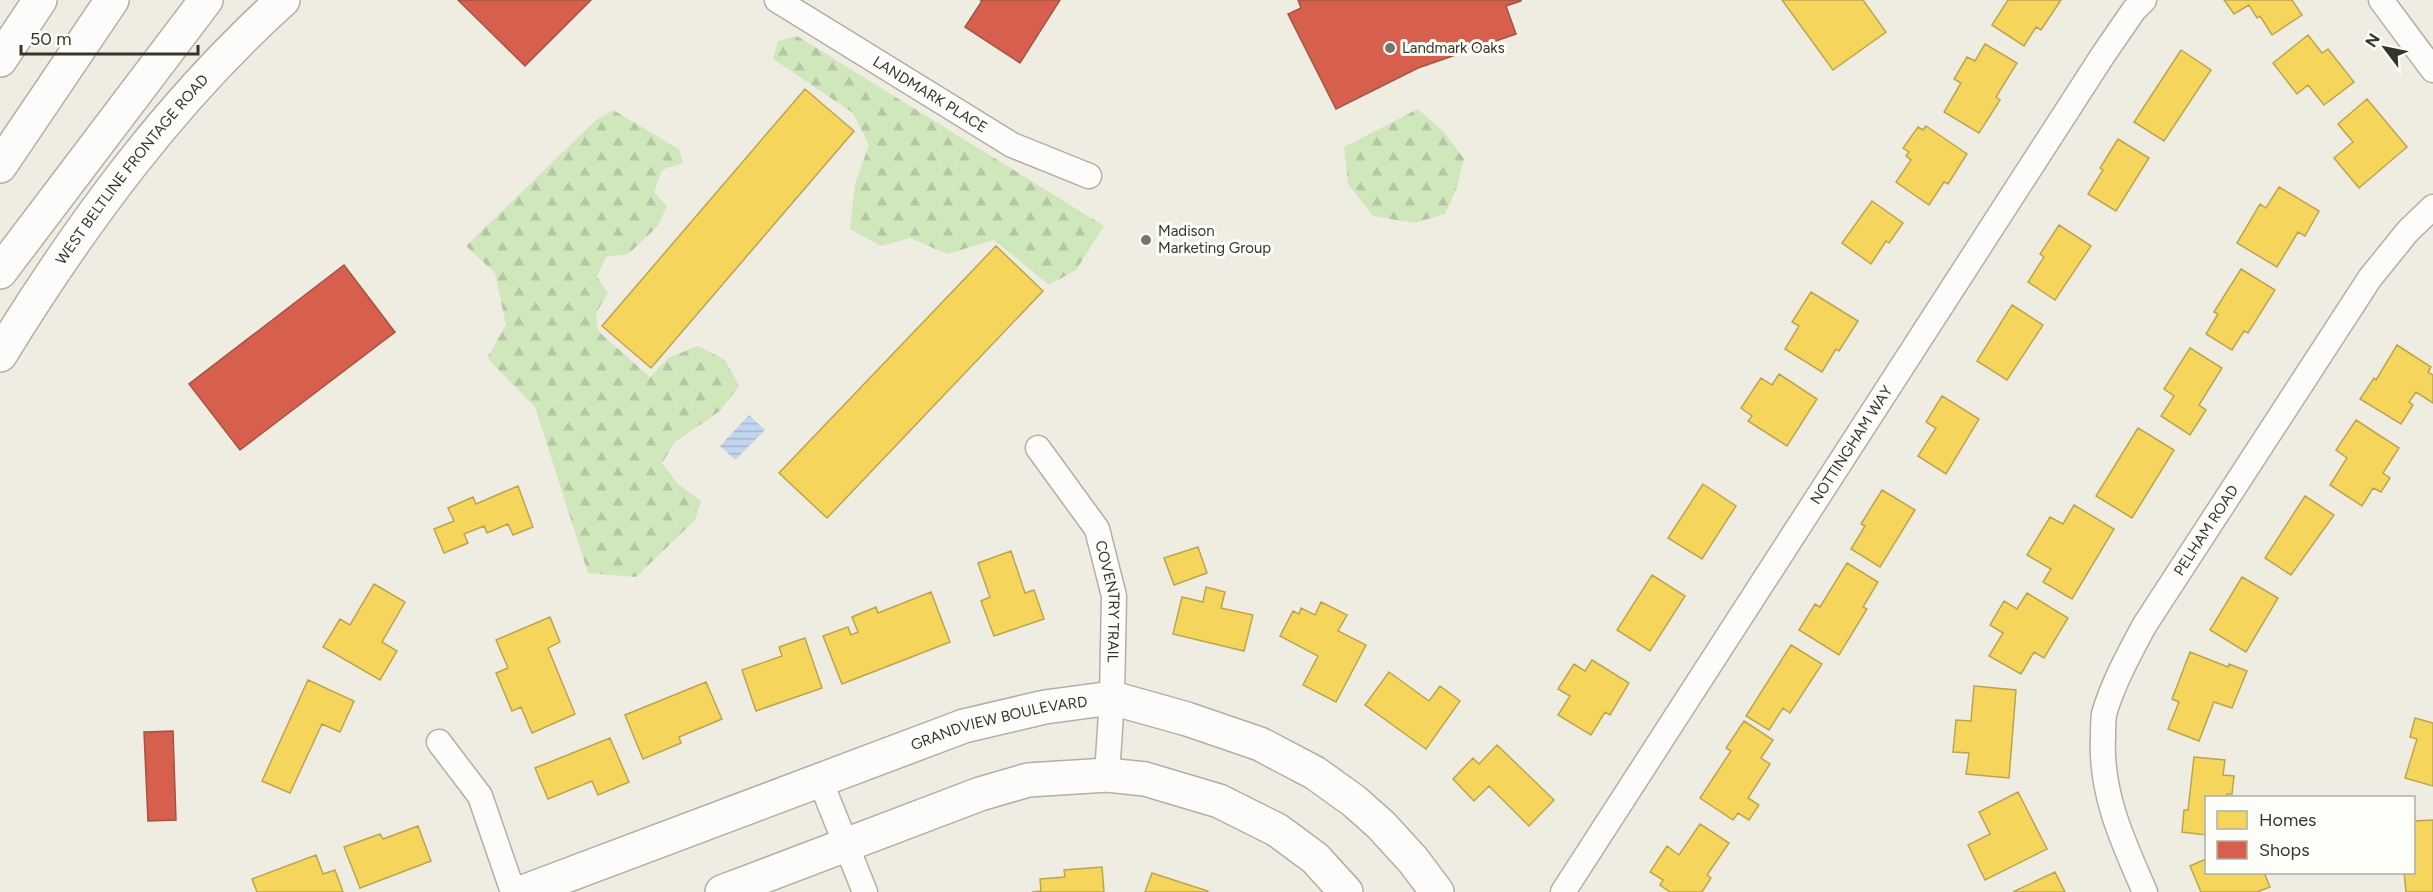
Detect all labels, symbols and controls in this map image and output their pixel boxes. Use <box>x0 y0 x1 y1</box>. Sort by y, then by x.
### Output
scale bar <box>21 18 198 56</box>
north arrow <box>2355 18 2415 78</box>
text: 50 m <box>30 28 72 50</box>
text: N <box>2361 30 2384 51</box>
place label: Landmark Oaks <box>1402 39 1505 57</box>
marker: Landmark Oaks <box>1383 41 1397 55</box>
street label: LANDMARK PLACE <box>870 52 991 137</box>
street label: WEST BELTLINE FRONTAGE ROAD <box>52 71 212 268</box>
place label: Madison Marketing Group <box>1158 222 1271 257</box>
marker: Madison Marketing Group <box>1139 233 1153 247</box>
street label: NOTTINGHAM WAY <box>1807 382 1896 508</box>
street label: PELHAM ROAD <box>2170 482 2242 579</box>
street label: COVENTRY TRAIL <box>1091 538 1123 663</box>
street label: GRANDVIEW BOULEVARD <box>908 692 1088 754</box>
legend <box>2205 796 2415 874</box>
text: Homes <box>2259 809 2317 831</box>
text: Shops <box>2259 839 2310 861</box>

